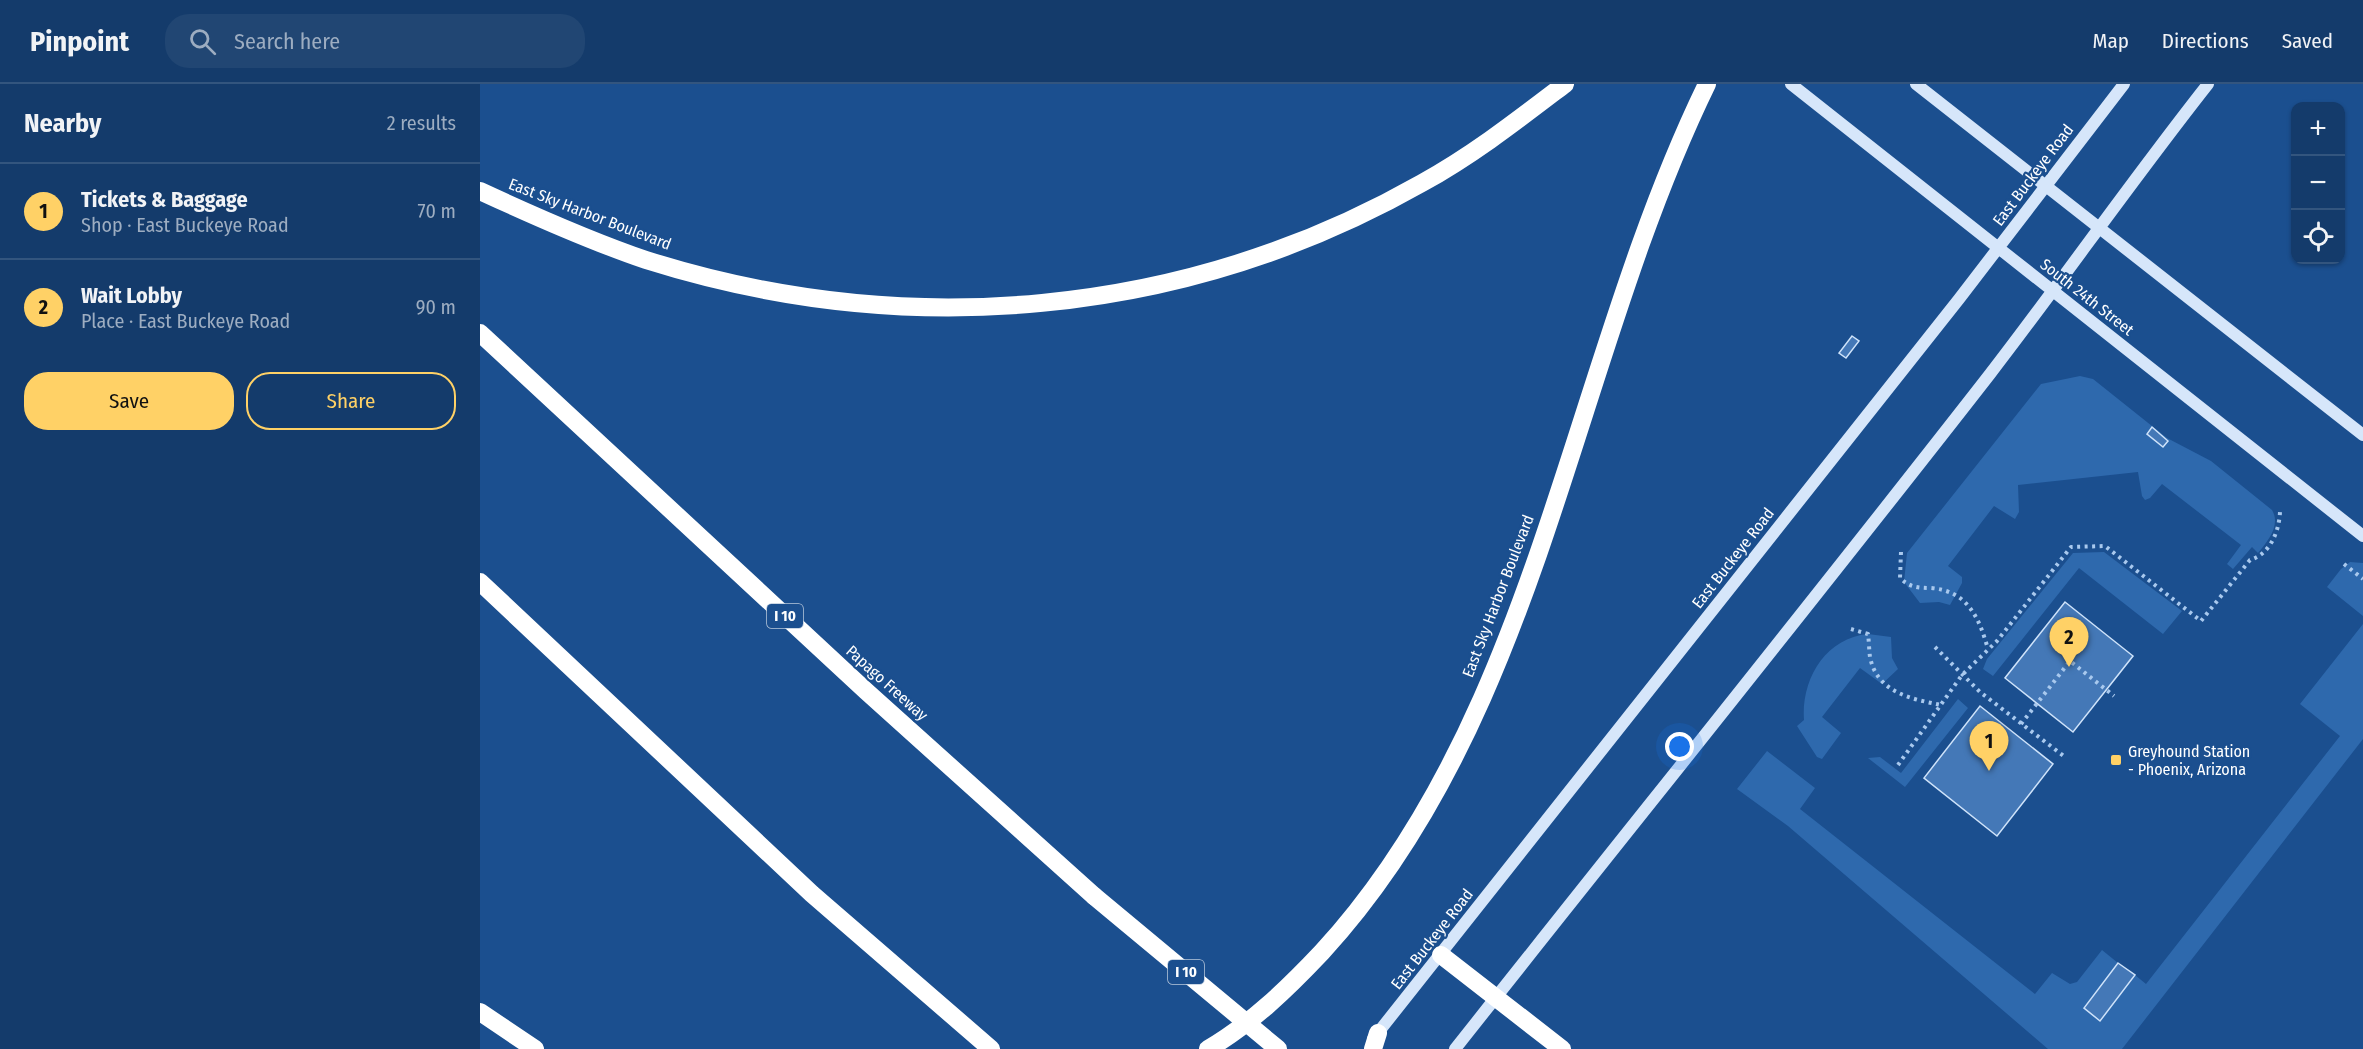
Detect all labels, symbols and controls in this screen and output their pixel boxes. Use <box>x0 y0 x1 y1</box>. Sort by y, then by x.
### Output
search box <box>165 14 585 68</box>
text: Pinpoint <box>30 25 129 58</box>
icon: search <box>186 25 219 58</box>
text: Search here <box>234 28 340 55</box>
text: Map <box>2092 28 2129 54</box>
text: Directions <box>2162 28 2249 54</box>
text: Saved <box>2282 28 2333 54</box>
map controls <box>2291 102 2345 264</box>
button: + <box>2291 102 2345 156</box>
text: Nearby <box>24 108 101 139</box>
text: 2 results <box>387 111 456 135</box>
street label: East Buckeye Road <box>1989 121 2077 229</box>
button: − <box>2291 156 2345 210</box>
street label: East Sky Harbor Boulevard <box>506 174 674 254</box>
text: Tickets & Baggage <box>81 186 248 213</box>
text: 1 <box>39 199 48 223</box>
text: 70 m <box>418 199 456 223</box>
button: locate <box>2291 210 2345 264</box>
text: Shop · East Buckeye Road <box>81 213 289 237</box>
street label: South 24th Street <box>2036 255 2138 340</box>
text: Wait Lobby <box>81 282 182 309</box>
text: 2 <box>39 295 48 319</box>
text: 90 m <box>416 295 456 319</box>
text: Place · East Buckeye Road <box>81 309 290 333</box>
button: Save <box>24 372 234 430</box>
button: Share <box>246 372 456 430</box>
street label: East Buckeye Road <box>1688 504 1778 612</box>
street label: East Sky Harbor Boulevard <box>1458 512 1538 680</box>
road number: I 10 <box>767 604 803 628</box>
pin: 2 <box>2050 618 2088 667</box>
street label: Papago Freeway <box>842 641 932 725</box>
pin: 1 <box>1970 722 2008 771</box>
your location <box>1665 732 1694 761</box>
place label: Greyhound Station - Phoenix, Arizona <box>2128 742 2250 779</box>
marker: Greyhound Station - Phoenix, Arizona <box>2109 753 2123 767</box>
street label: East Buckeye Road <box>1387 885 1477 993</box>
road number: I 10 <box>1168 960 1204 984</box>

